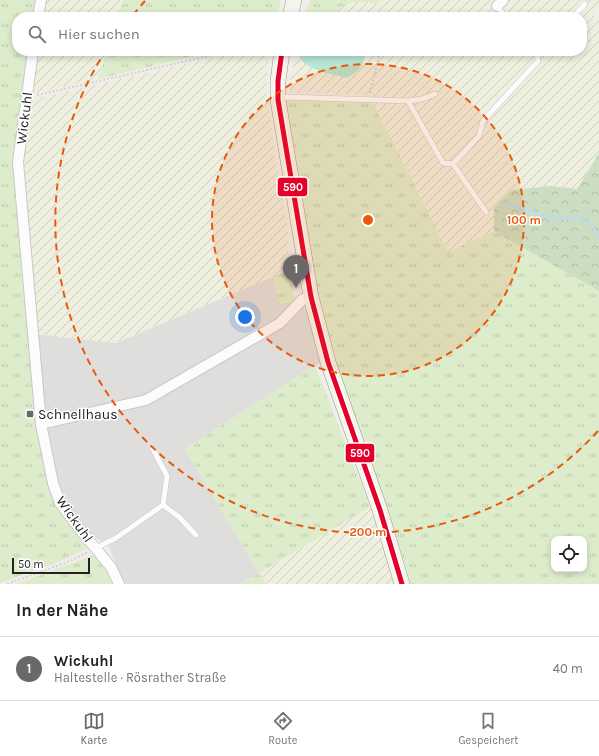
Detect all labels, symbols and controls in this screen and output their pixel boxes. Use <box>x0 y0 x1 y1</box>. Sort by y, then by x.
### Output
search box <box>12 12 587 56</box>
icon: search <box>26 23 48 45</box>
text: Hier suchen <box>58 25 140 43</box>
street label: Wickuhl <box>13 91 36 145</box>
line badge: 590 <box>277 177 308 197</box>
text: 590 <box>283 181 303 194</box>
centre of rings <box>361 213 375 227</box>
text: 100 m <box>507 213 541 227</box>
pin: 1 <box>283 255 309 288</box>
your location <box>235 307 255 327</box>
place label: Schnellhaus <box>38 406 118 423</box>
marker: Schnellhaus <box>25 409 35 419</box>
line badge: 590 <box>345 443 375 463</box>
text: 590 <box>350 447 370 460</box>
street label: Wickuhl <box>53 493 97 546</box>
text: 200 m <box>350 525 386 539</box>
map controls <box>551 536 587 572</box>
button: locate <box>551 536 587 572</box>
scale bar <box>12 556 90 575</box>
text: 50 m <box>18 558 44 571</box>
text: In der Nähe <box>16 600 108 620</box>
text: Wickuhl <box>54 652 113 670</box>
text: 1 <box>27 661 31 676</box>
text: 40 m <box>553 661 583 676</box>
text: Haltestelle · Rösrather Straße <box>54 670 226 685</box>
tab: Karte <box>81 710 107 747</box>
tab: Route <box>268 710 297 747</box>
tab: Gespeichert <box>458 710 518 747</box>

